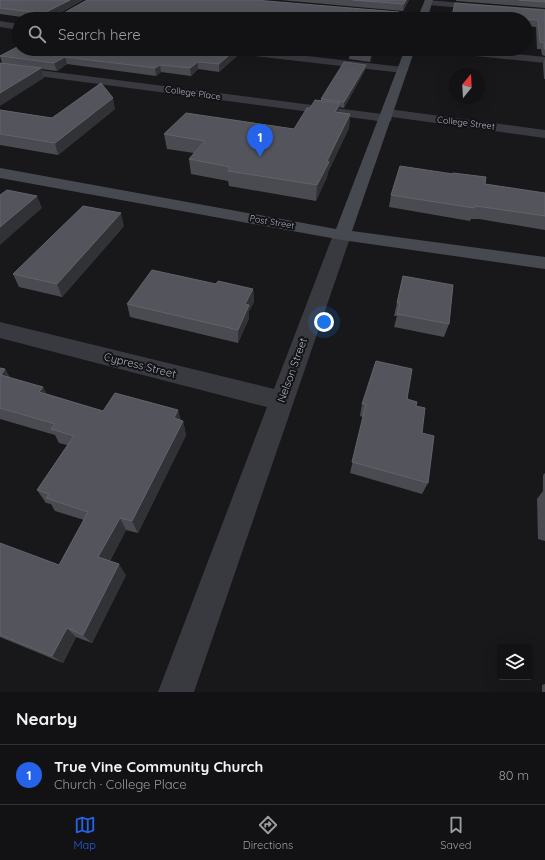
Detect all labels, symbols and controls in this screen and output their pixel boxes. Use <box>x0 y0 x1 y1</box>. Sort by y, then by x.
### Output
search box <box>12 12 533 56</box>
icon: search <box>26 23 48 45</box>
text: Search here <box>58 25 141 44</box>
north arrow <box>449 68 485 104</box>
street label: College Place <box>165 83 222 102</box>
street label: College Street <box>437 114 496 131</box>
pin: 1 <box>247 124 273 157</box>
street label: Post Street <box>249 212 295 231</box>
your location <box>314 312 334 332</box>
street label: Nelson Street <box>274 335 310 404</box>
street label: Cypress Street <box>103 349 178 381</box>
map controls <box>497 644 533 680</box>
button: layers <box>497 644 533 680</box>
text: Nearby <box>16 708 77 729</box>
text: True Vine Community Church <box>54 757 263 776</box>
text: 1 <box>26 767 32 783</box>
text: 80 m <box>499 767 529 783</box>
text: Church · College Place <box>54 776 187 792</box>
tab: Map <box>73 814 96 852</box>
tab: Directions <box>243 814 293 852</box>
tab: Saved <box>440 814 472 852</box>

